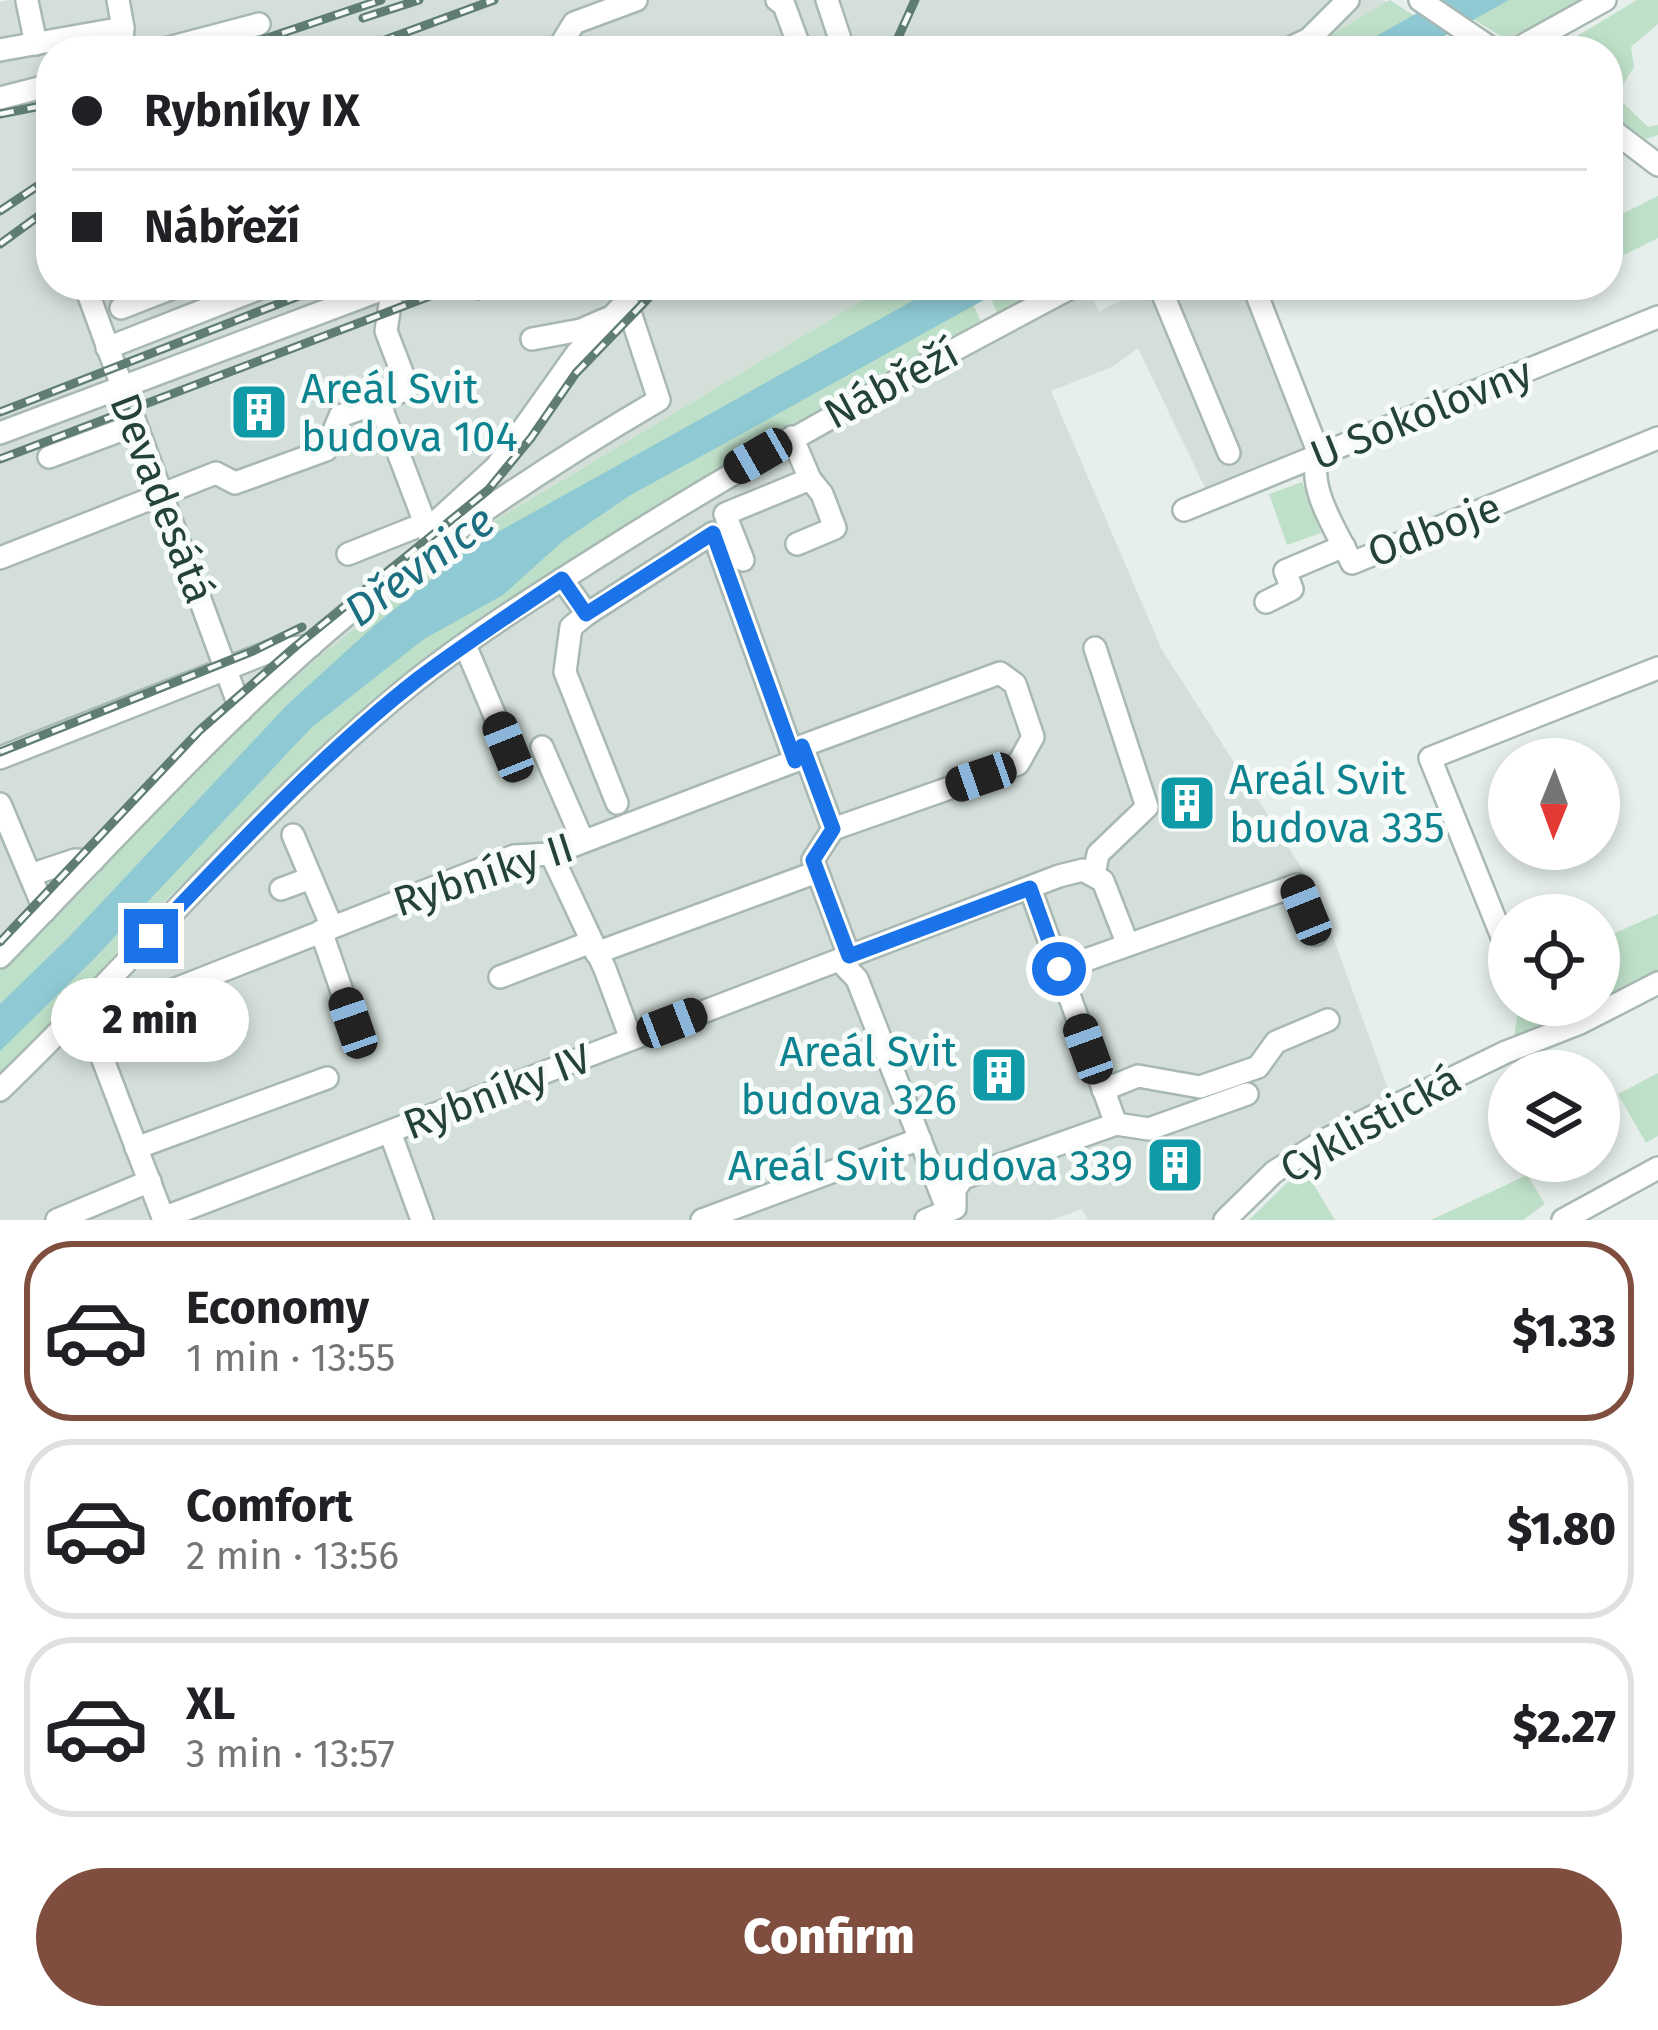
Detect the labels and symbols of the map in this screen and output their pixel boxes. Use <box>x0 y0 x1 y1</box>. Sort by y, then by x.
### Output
street label: Nábřeží <box>816 328 967 440</box>
street label: U Sokolovny <box>1303 347 1540 481</box>
place label: Areál Svit budova 104 <box>301 364 518 462</box>
building icon: Areál Svit budova 104 <box>228 381 290 443</box>
street label: Devadesátá <box>99 387 225 610</box>
car <box>718 422 798 490</box>
street label: Odboje <box>1361 482 1508 578</box>
water label: Dřevnice <box>334 493 505 638</box>
car <box>478 707 538 787</box>
north arrow <box>1488 738 1620 870</box>
car <box>941 748 1021 806</box>
place label: Areál Svit budova 335 <box>1229 755 1445 853</box>
building icon: Areál Svit budova 335 <box>1156 772 1218 834</box>
street label: Rybníky II <box>387 822 580 927</box>
car <box>1276 870 1336 950</box>
route end <box>124 909 178 963</box>
route start <box>1032 942 1086 996</box>
callout: 2 min <box>52 978 250 1062</box>
car <box>324 983 382 1063</box>
car <box>632 993 712 1053</box>
car <box>1059 1009 1117 1089</box>
place label: Areál Svit budova 326 <box>740 1027 958 1125</box>
street label: Rybníky IV <box>396 1033 599 1151</box>
building icon: Areál Svit budova 326 <box>968 1044 1030 1106</box>
street label: Cyklistická <box>1272 1054 1469 1194</box>
building icon: Areál Svit budova 339 <box>1144 1134 1206 1196</box>
place label: Areál Svit budova 339 <box>728 1141 1133 1191</box>

